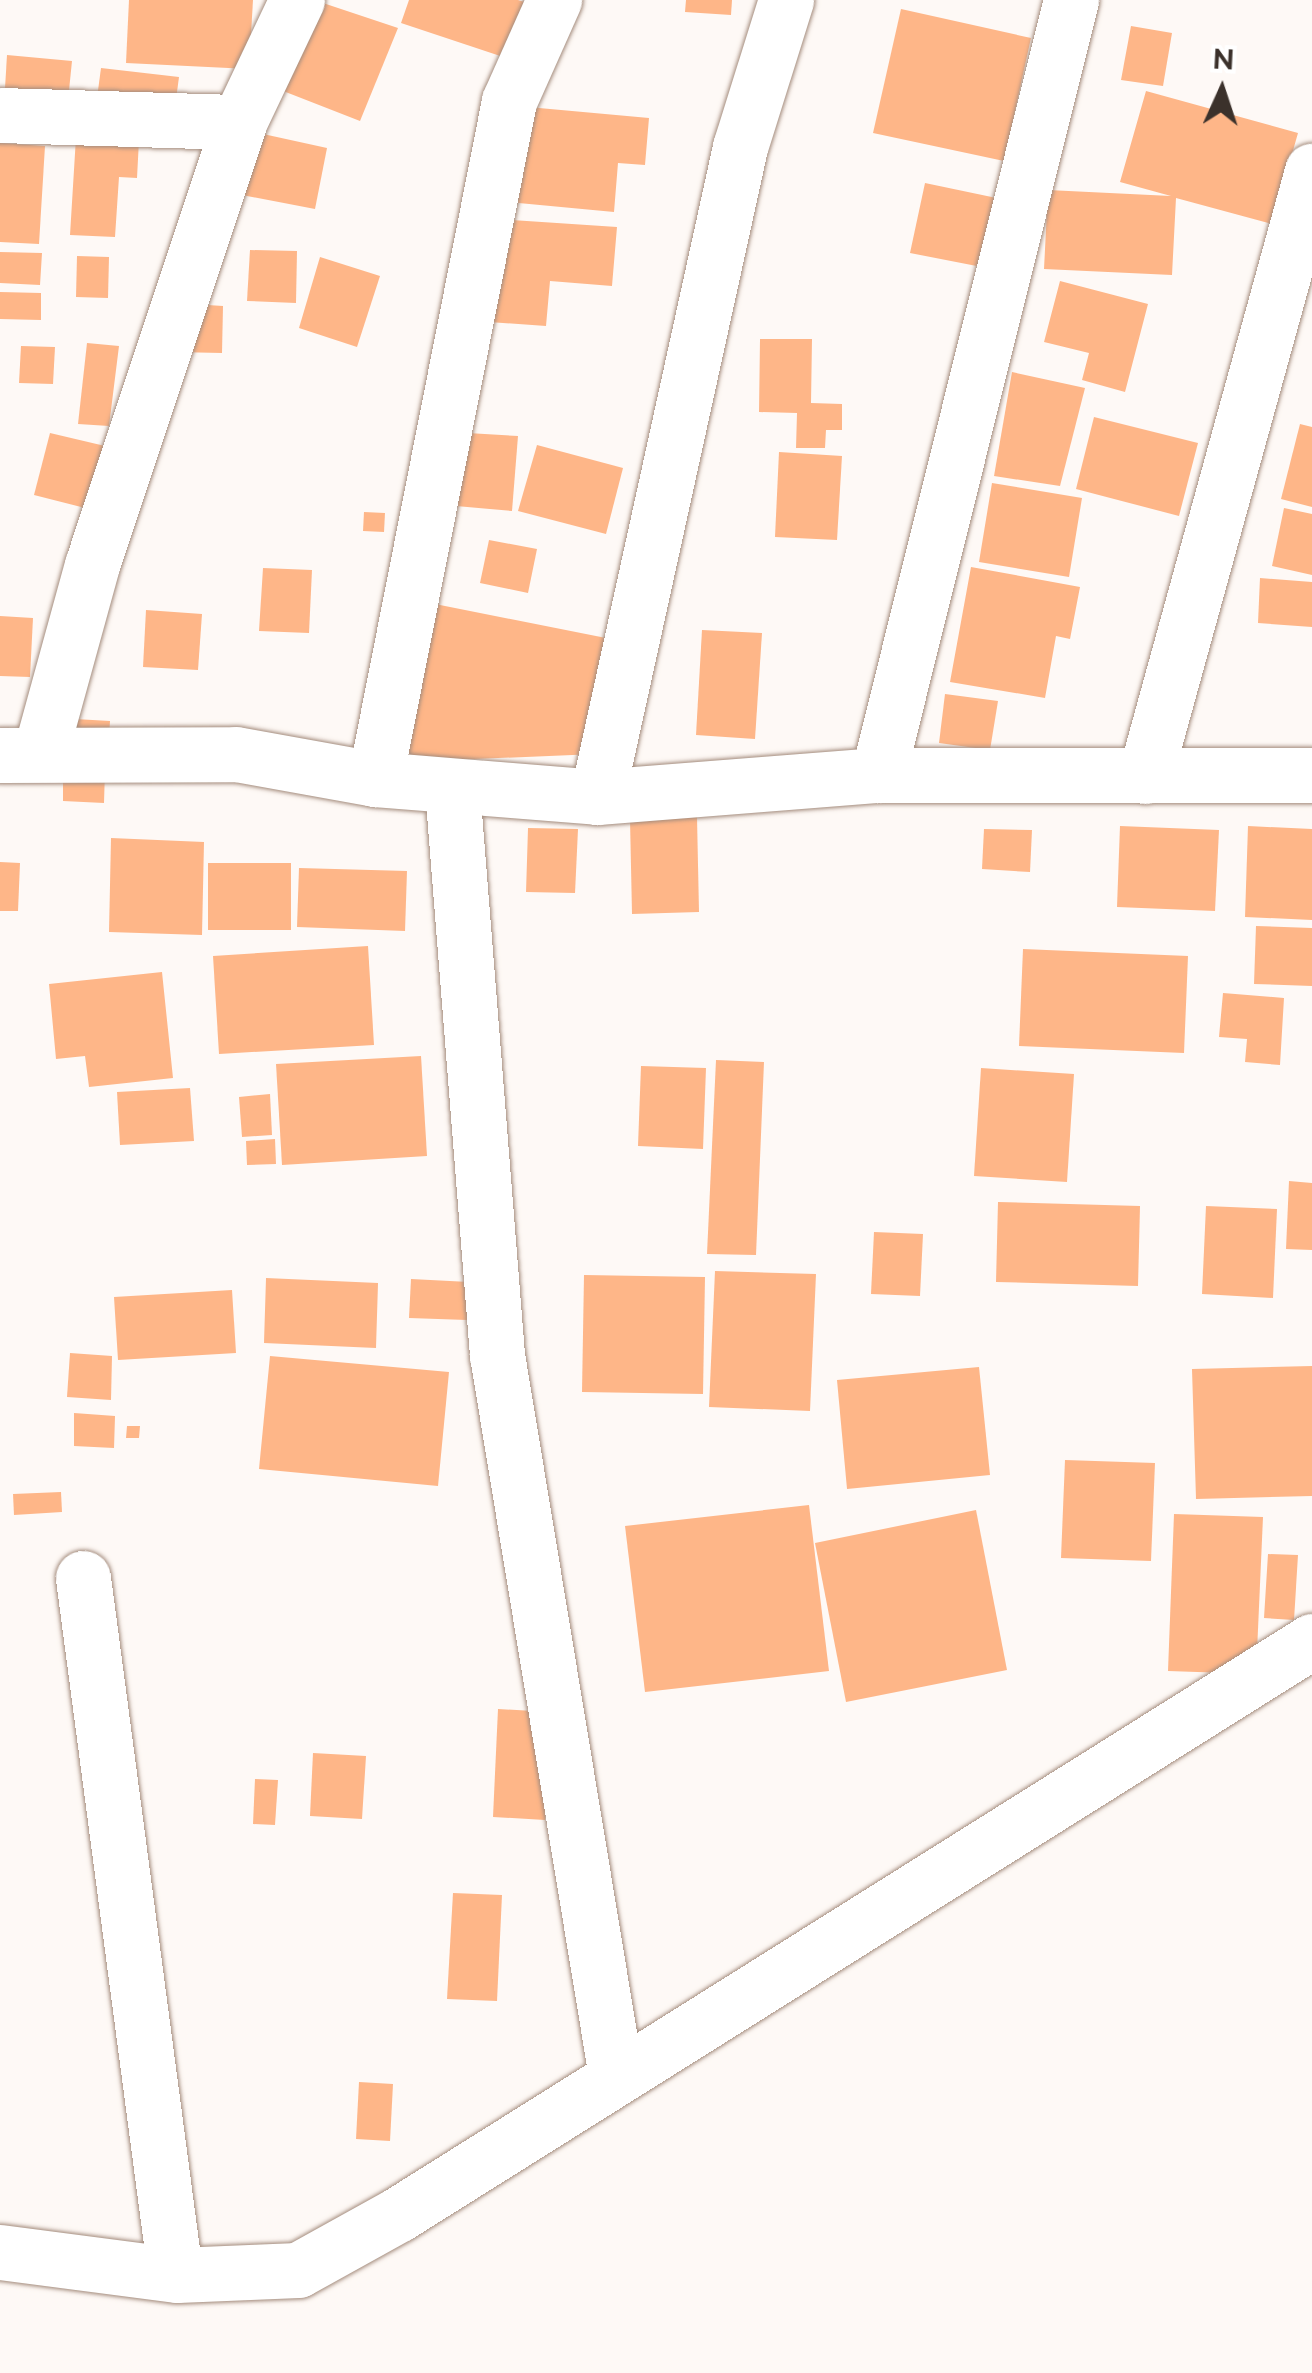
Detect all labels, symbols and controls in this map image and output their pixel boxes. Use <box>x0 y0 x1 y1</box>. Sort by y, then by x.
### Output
north arrow <box>1172 40 1272 140</box>
text: N <box>1212 43 1235 77</box>

